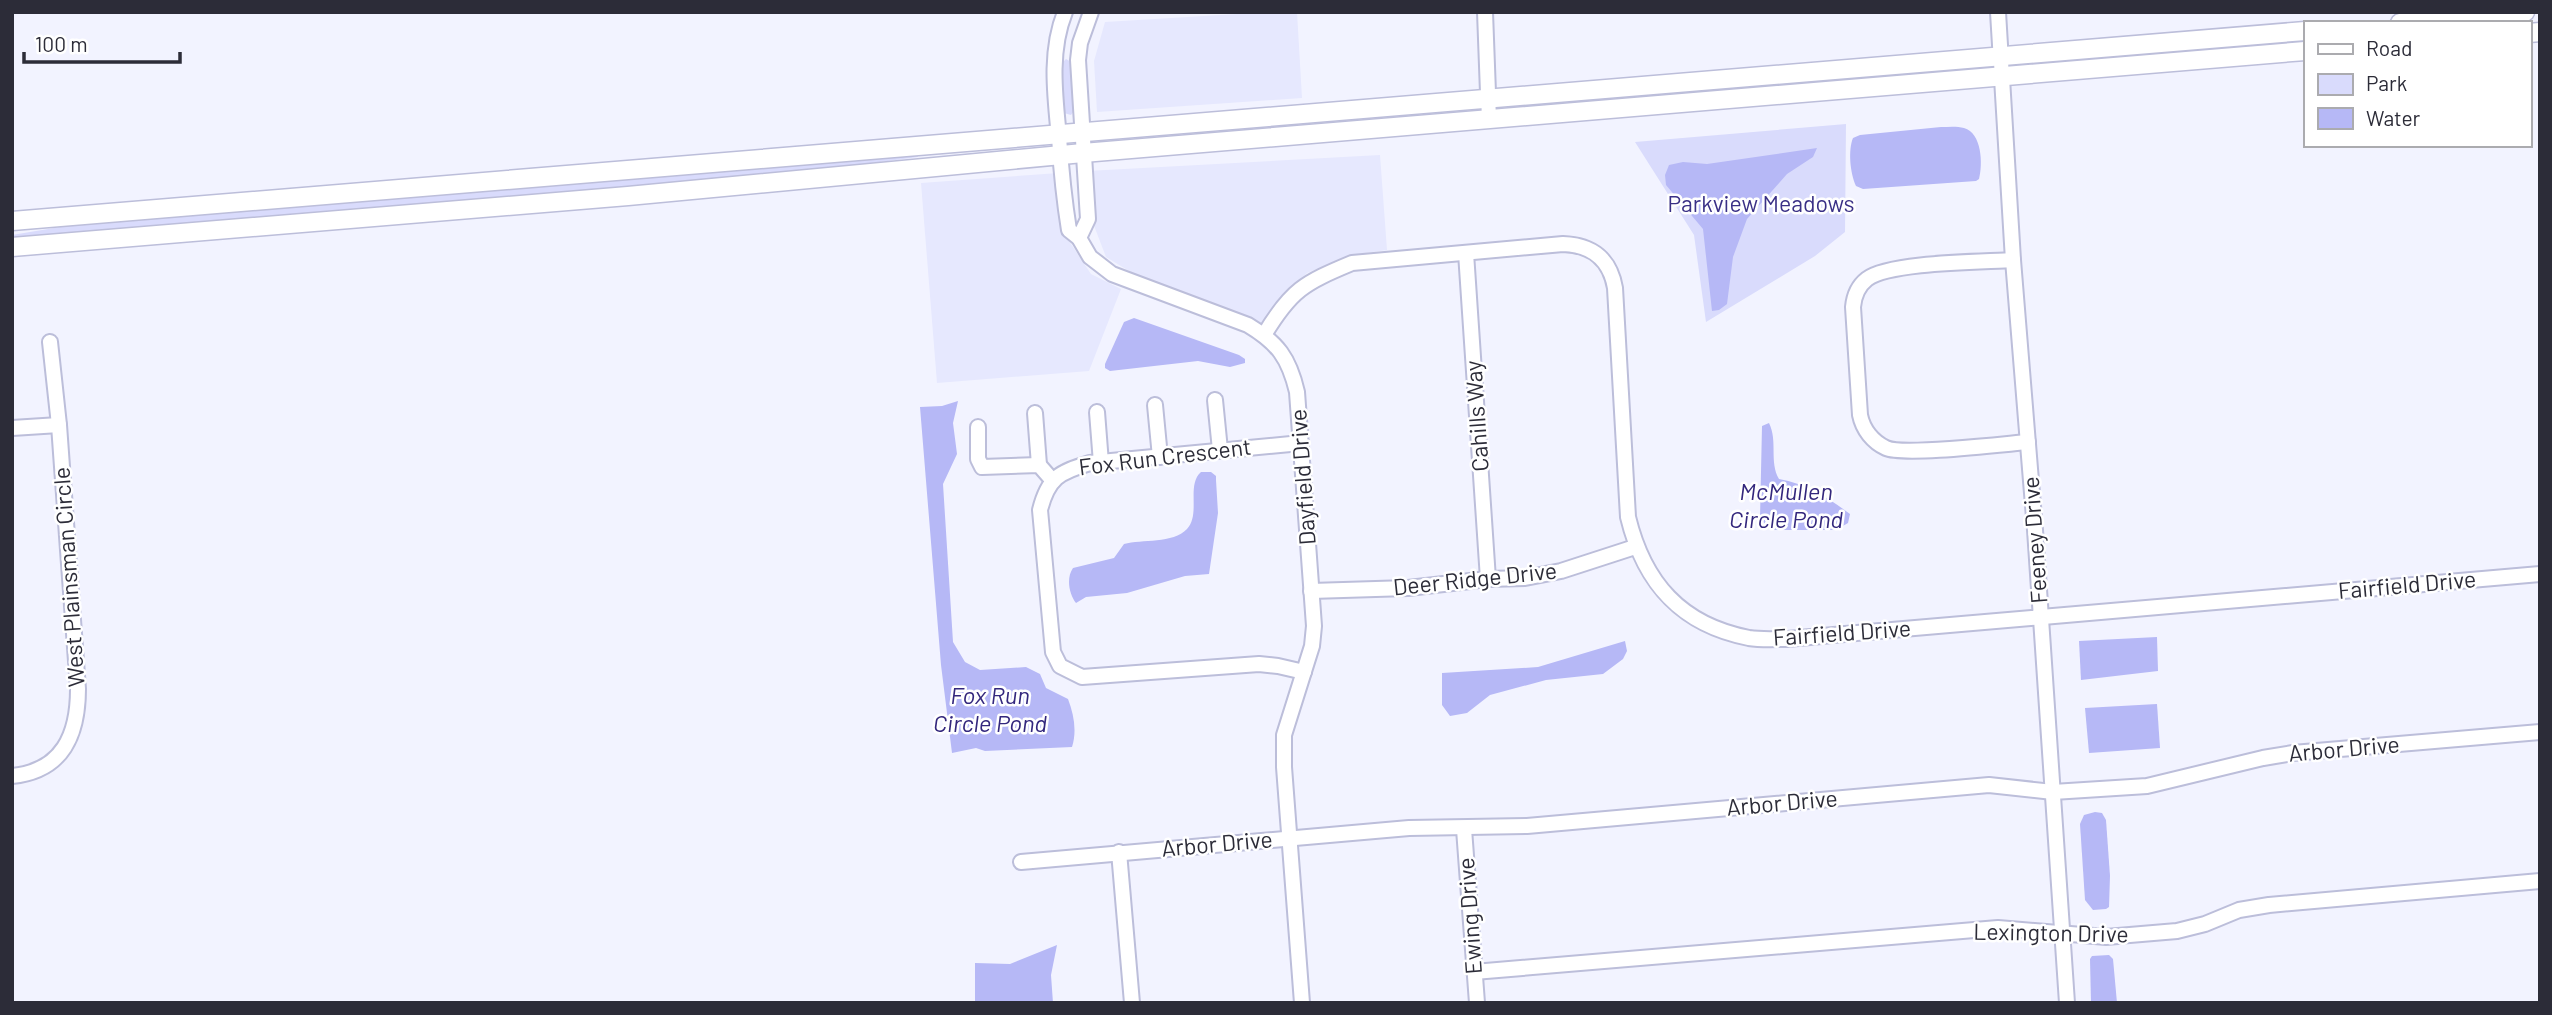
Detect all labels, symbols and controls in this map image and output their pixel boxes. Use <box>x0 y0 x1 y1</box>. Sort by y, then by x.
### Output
scale bar <box>24 21 180 65</box>
legend <box>2304 21 2531 147</box>
text: 100 m <box>35 31 88 56</box>
text: Road <box>2366 35 2412 60</box>
text: Park <box>2366 70 2407 95</box>
text: Water <box>2366 105 2421 130</box>
park label: Parkview Meadows <box>1667 189 1855 217</box>
street label: Cahills Way <box>1458 359 1494 473</box>
street label: Dayfield Drive <box>1283 408 1321 546</box>
street label: Fox Run Crescent <box>1077 432 1253 480</box>
street label: West Plainsman Circle <box>46 466 90 688</box>
water label: McMullen Circle Pond <box>1729 476 1843 533</box>
street label: Feeney Drive <box>2016 476 2052 605</box>
street label: Deer Ridge Drive <box>1392 555 1558 601</box>
street label: Fairfield Drive <box>2337 564 2477 604</box>
street label: Fairfield Drive <box>1772 613 1912 651</box>
water label: Fox Run Circle Pond <box>933 680 1047 737</box>
street label: Arbor Drive <box>2287 729 2401 767</box>
street label: Arbor Drive <box>1725 783 1839 821</box>
street label: Arbor Drive <box>1160 824 1274 862</box>
street label: Ewing Drive <box>1451 857 1487 975</box>
street label: Lexington Drive <box>1973 917 2129 947</box>

